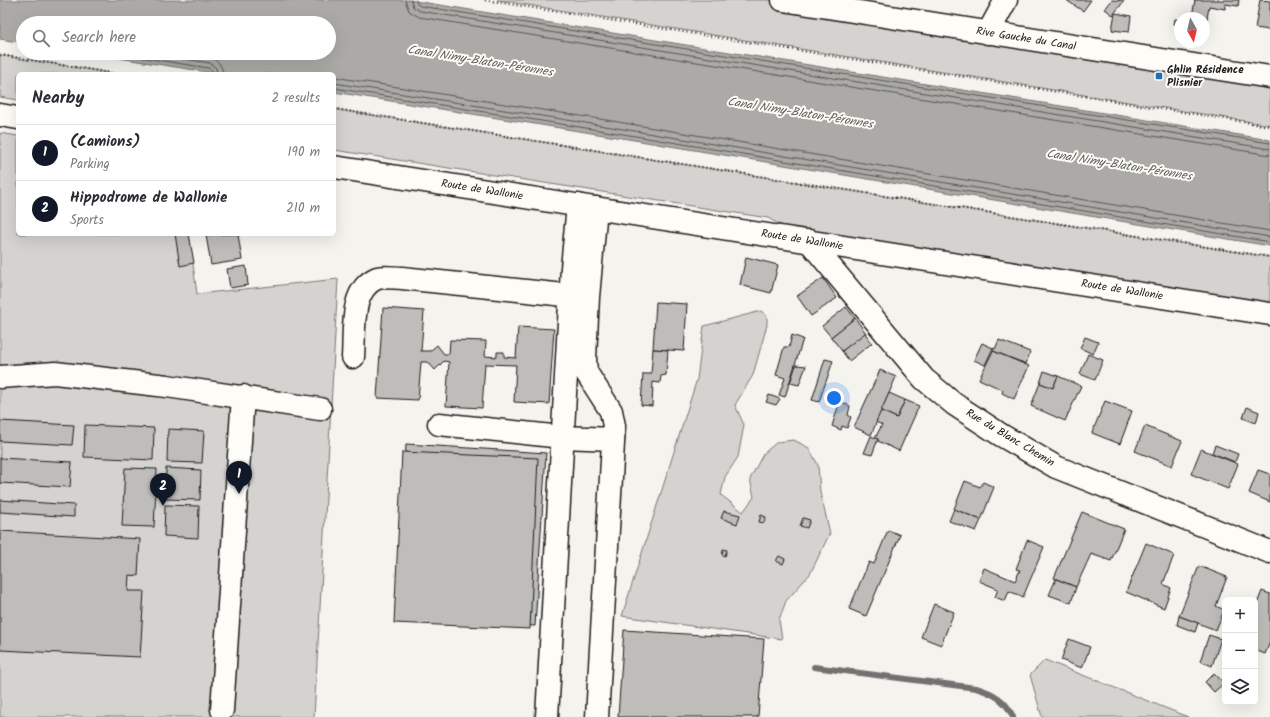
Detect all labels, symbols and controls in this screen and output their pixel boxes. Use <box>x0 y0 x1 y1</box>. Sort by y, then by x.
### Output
north arrow <box>1174 12 1210 48</box>
search box <box>16 16 336 60</box>
street label: Rive Gauche du Canal <box>975 22 1078 56</box>
text: Search here <box>62 26 136 50</box>
icon: search <box>30 27 52 49</box>
water label: Canal Nimy-Blaton-Péronnes <box>406 40 556 82</box>
place label: Ghlin Résidence Plisnier <box>1167 61 1244 92</box>
marker: Ghlin Résidence Plisnier <box>1154 71 1164 81</box>
text: Nearby <box>32 85 84 112</box>
text: 2 results <box>272 88 320 109</box>
water label: Canal Nimy-Blaton-Péronnes <box>726 92 876 134</box>
text: (Camions) <box>70 130 140 154</box>
text: 1 <box>43 142 47 163</box>
text: 190 m <box>288 142 320 163</box>
water label: Canal Nimy-Blaton-Péronnes <box>1045 144 1195 186</box>
text: Parking <box>70 154 110 175</box>
street label: Route de Wallonie <box>440 175 524 205</box>
text: Hippodrome de Wallonie <box>70 186 227 210</box>
text: 2 <box>41 198 49 219</box>
text: 210 m <box>286 198 320 219</box>
text: Sports <box>70 210 104 231</box>
street label: Route de Wallonie <box>760 225 844 255</box>
street label: Route de Wallonie <box>1080 275 1164 305</box>
your location <box>824 388 844 408</box>
street label: Rue du Blanc Chemin <box>962 404 1058 472</box>
pin: 1 <box>226 461 252 494</box>
pin: 2 <box>150 473 176 506</box>
map controls <box>1222 597 1258 705</box>
button: + <box>1222 597 1258 633</box>
button: − <box>1222 633 1258 669</box>
button: layers <box>1222 669 1258 705</box>

